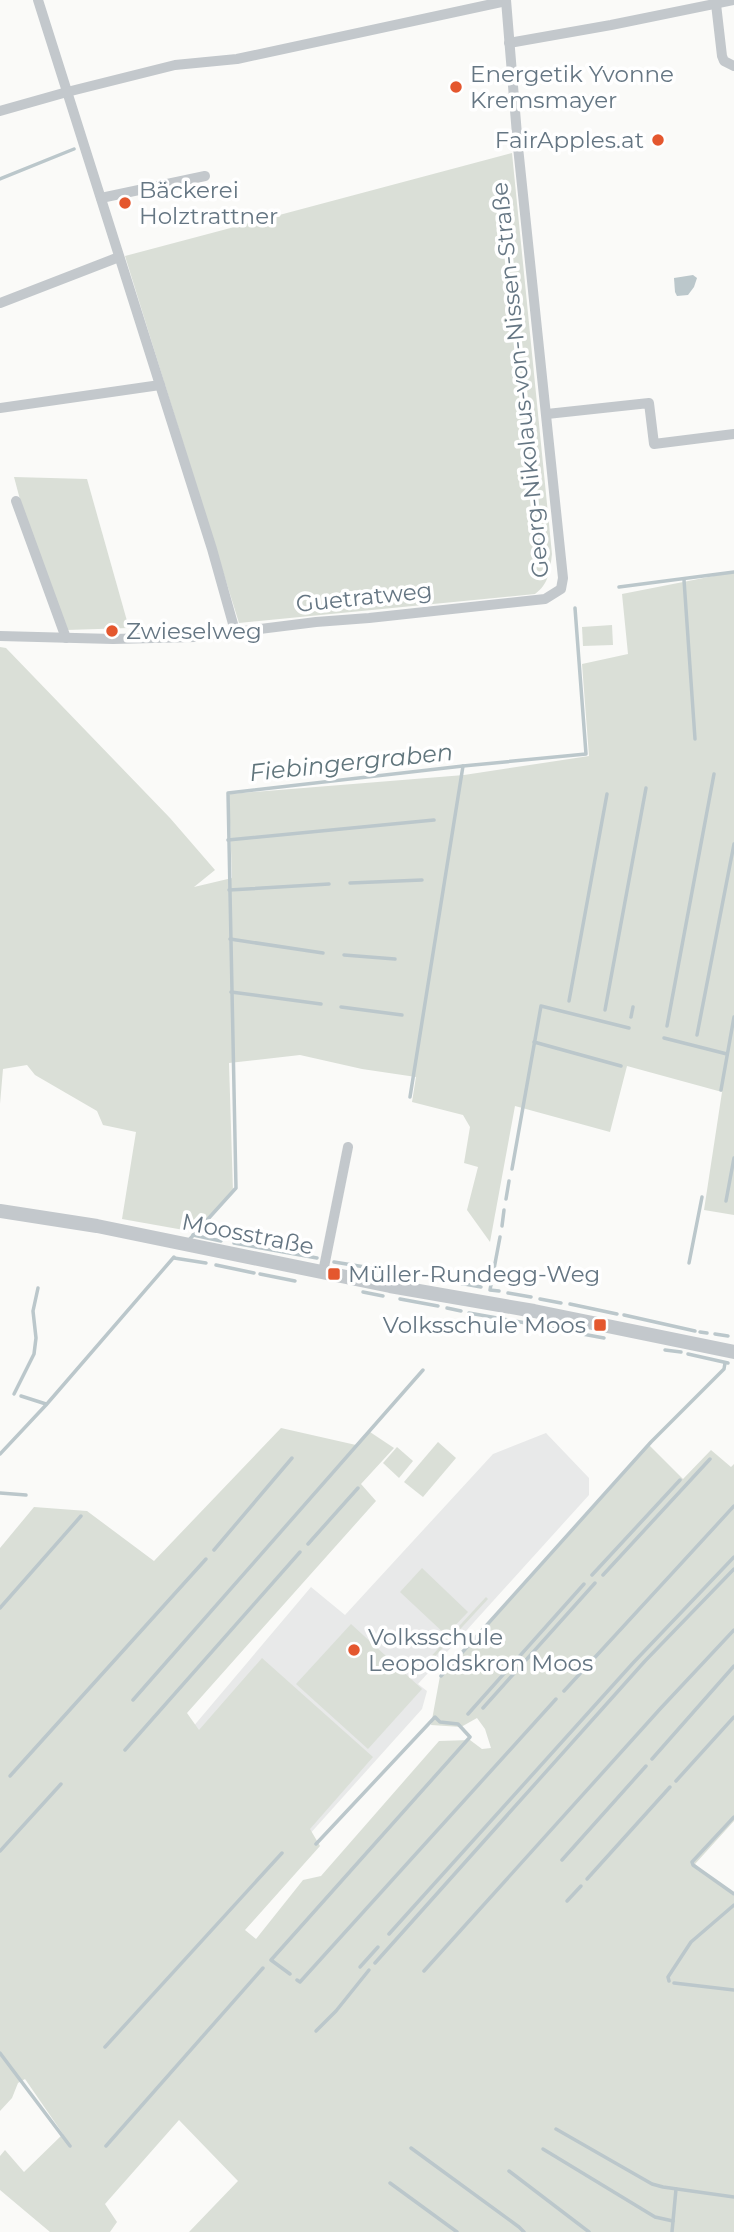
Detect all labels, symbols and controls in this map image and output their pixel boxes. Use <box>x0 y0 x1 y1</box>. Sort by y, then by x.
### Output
place label: Energetik Yvonne Kremsmayer <box>470 60 674 114</box>
marker: Energetik Yvonne Kremsmayer <box>448 79 464 95</box>
place label: FairApples.at <box>495 126 644 154</box>
marker: FairApples.at <box>650 132 666 148</box>
place label: Bäckerei Holztrattner <box>139 176 278 230</box>
street label: Georg-Nikolaus-von-Nissen-Straße <box>485 181 555 579</box>
marker: Bäckerei Holztrattner <box>117 195 133 211</box>
street label: Guetratweg <box>294 576 434 618</box>
place label: Zwieselweg <box>126 617 262 645</box>
marker: Zwieselweg <box>104 623 120 639</box>
water label: Fiebingergraben <box>248 737 454 787</box>
street label: Moosstraße <box>180 1207 316 1261</box>
place label: Müller-Rundegg-Weg <box>348 1260 600 1288</box>
marker: Müller-Rundegg-Weg <box>326 1266 342 1282</box>
place label: Volksschule Moos <box>383 1311 586 1339</box>
marker: Volksschule Moos <box>592 1317 608 1333</box>
place label: Volksschule Leopoldskron Moos <box>368 1623 593 1677</box>
marker: Volksschule Leopoldskron Moos <box>346 1642 362 1658</box>

